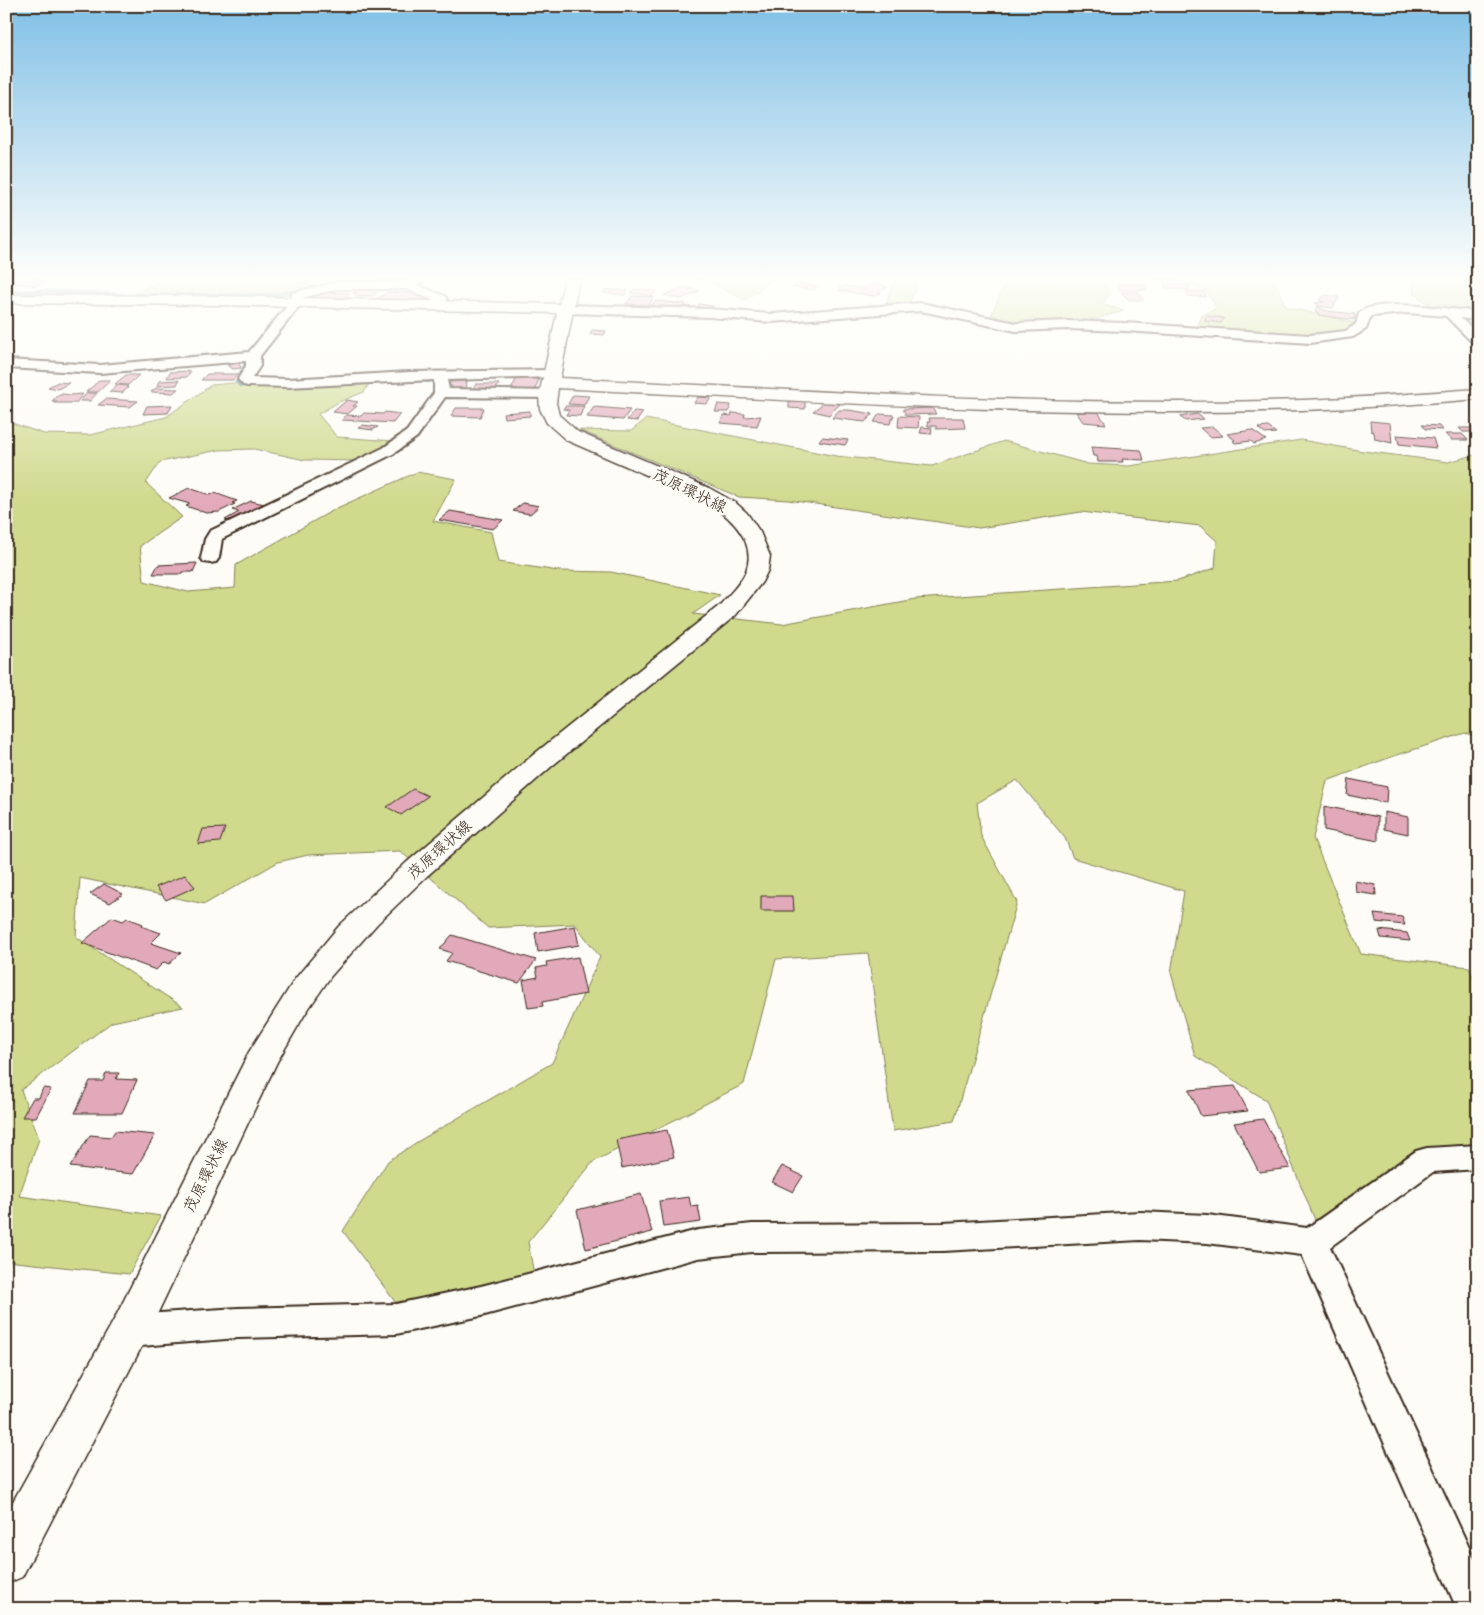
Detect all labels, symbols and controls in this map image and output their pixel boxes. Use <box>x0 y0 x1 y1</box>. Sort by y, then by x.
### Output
street label: 茂原環状線 <box>647 460 732 521</box>
street label: 茂原環状線 <box>400 812 479 887</box>
street label: 茂原環状線 <box>175 1133 236 1218</box>

